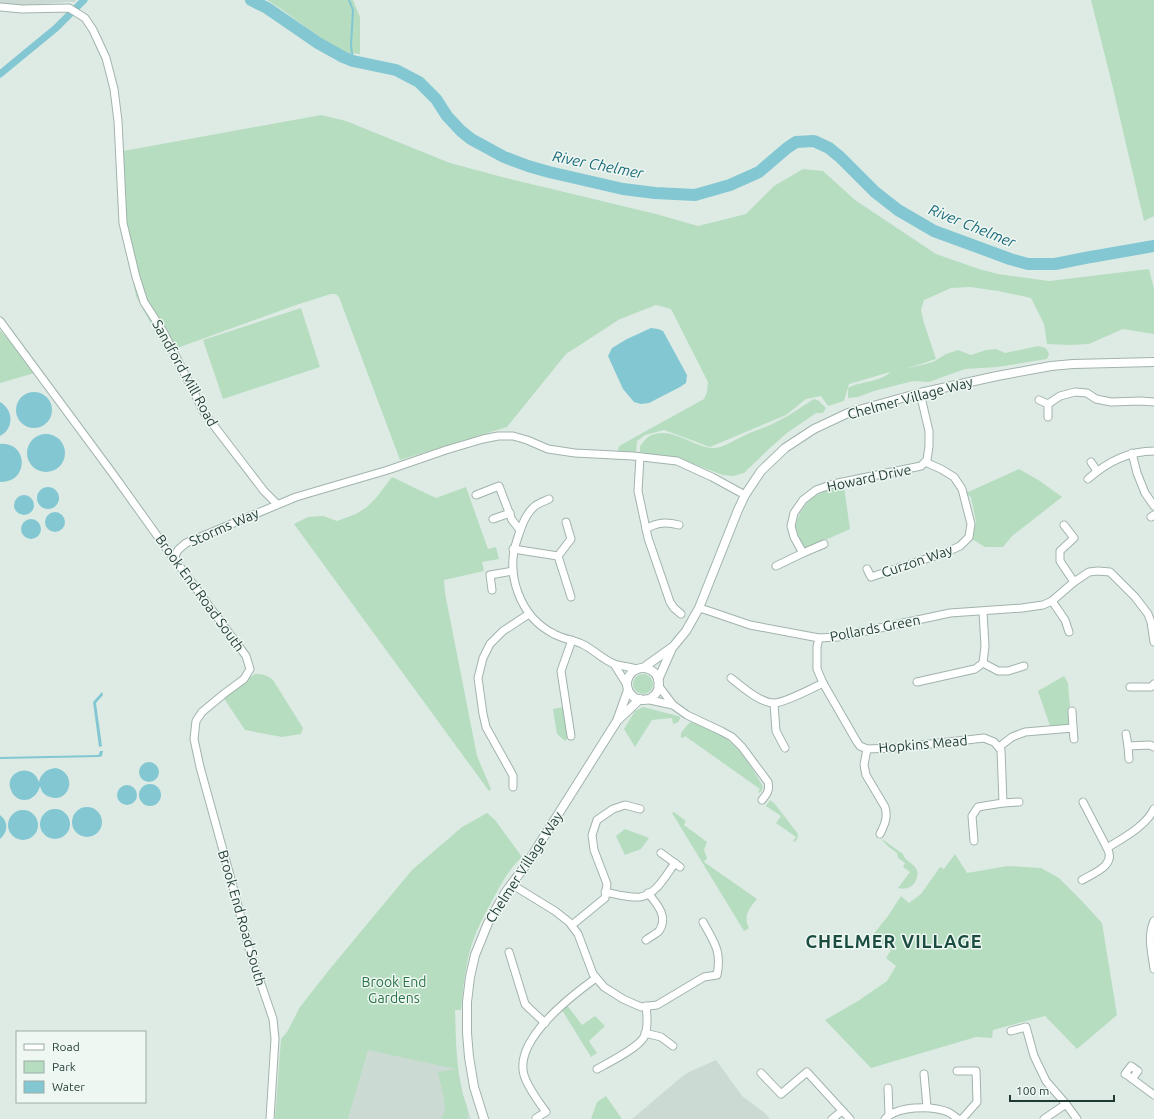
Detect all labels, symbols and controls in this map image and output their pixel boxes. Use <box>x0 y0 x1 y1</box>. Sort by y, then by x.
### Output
water label: River Chelmer <box>551 147 646 182</box>
water label: River Chelmer <box>926 200 1019 251</box>
street label: Sandford Mill Road <box>149 317 221 429</box>
street label: Chelmer Village Way <box>846 373 975 422</box>
street label: Howard Drive <box>825 461 913 495</box>
street label: Storms Way <box>187 504 261 549</box>
street label: Brook End Road South <box>152 531 248 655</box>
street label: Curzon Way <box>879 541 955 581</box>
street label: Pollards Green <box>828 611 922 645</box>
street label: Hopkins Mead <box>878 732 968 756</box>
street label: Chelmer Village Way <box>482 808 566 926</box>
street label: Brook End Road South <box>215 848 269 988</box>
district label: CHELMER VILLAGE <box>806 931 982 951</box>
park label: Brook End Gardens <box>362 974 426 1006</box>
legend <box>16 1031 146 1103</box>
text: Road <box>52 1040 80 1053</box>
text: Park <box>52 1060 76 1073</box>
scale bar <box>1010 1077 1114 1103</box>
text: Water <box>52 1080 85 1093</box>
text: 100 m <box>1016 1084 1049 1097</box>

